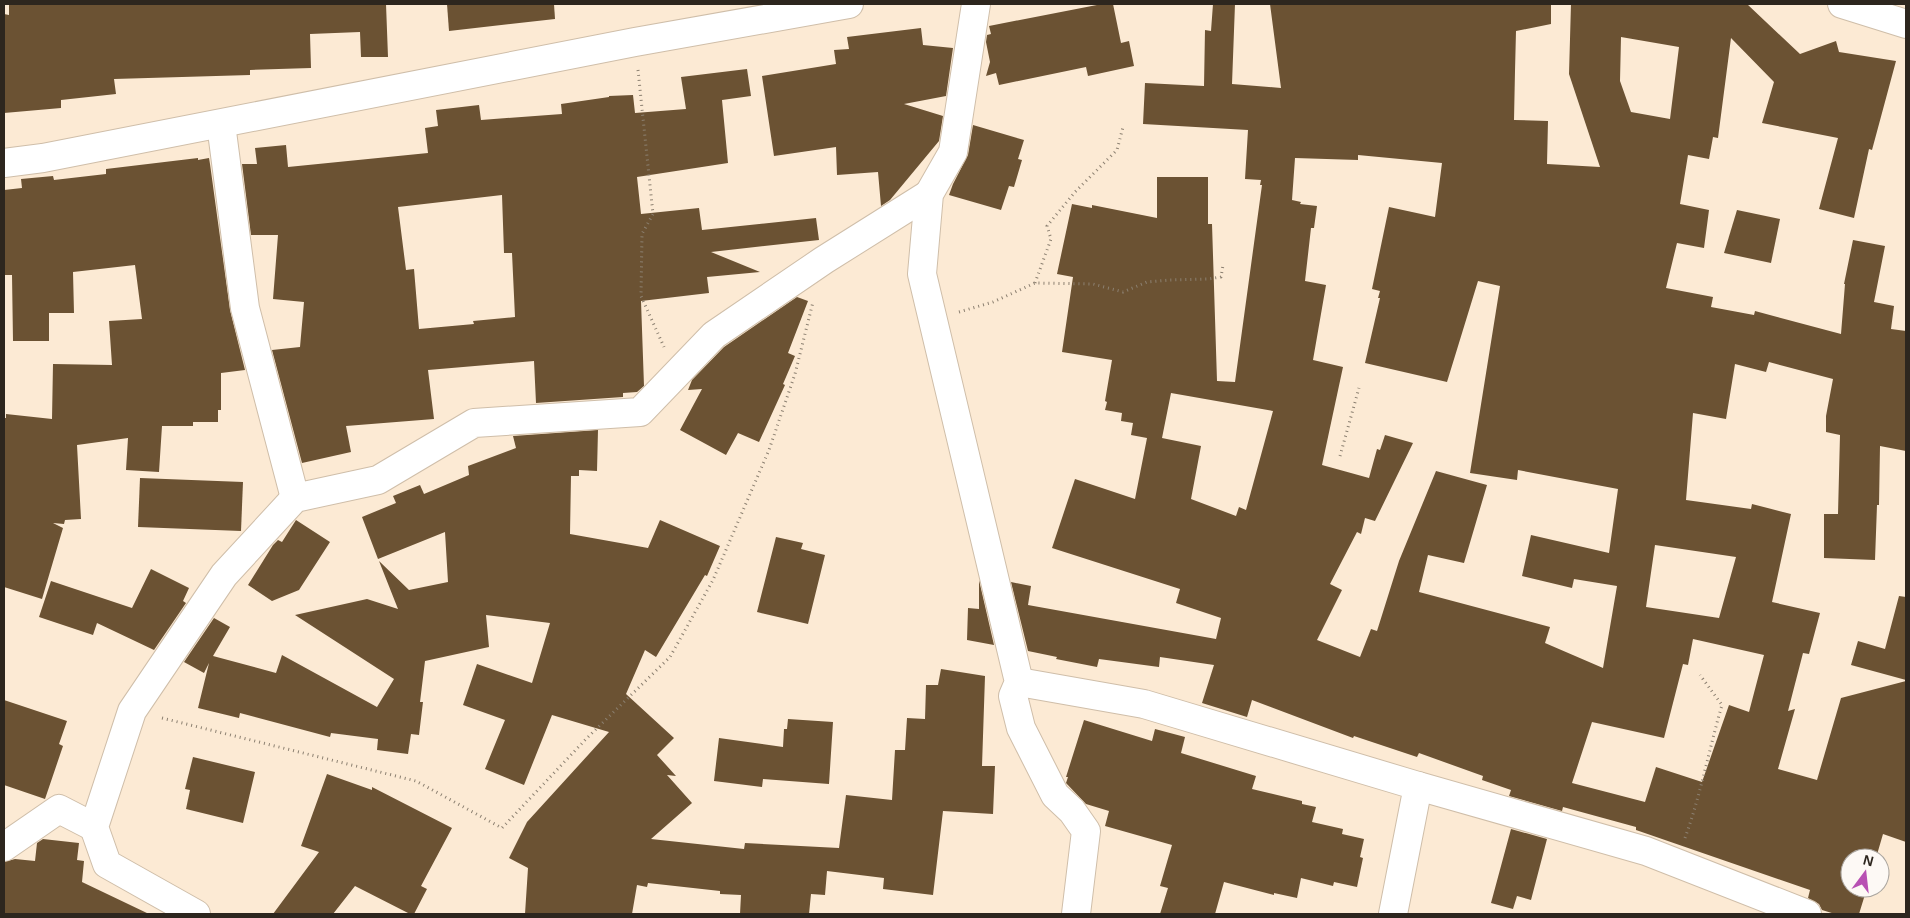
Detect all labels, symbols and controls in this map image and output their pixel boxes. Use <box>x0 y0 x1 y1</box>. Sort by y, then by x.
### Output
north arrow <box>1840 848 1890 898</box>
text: N <box>1861 851 1875 869</box>

